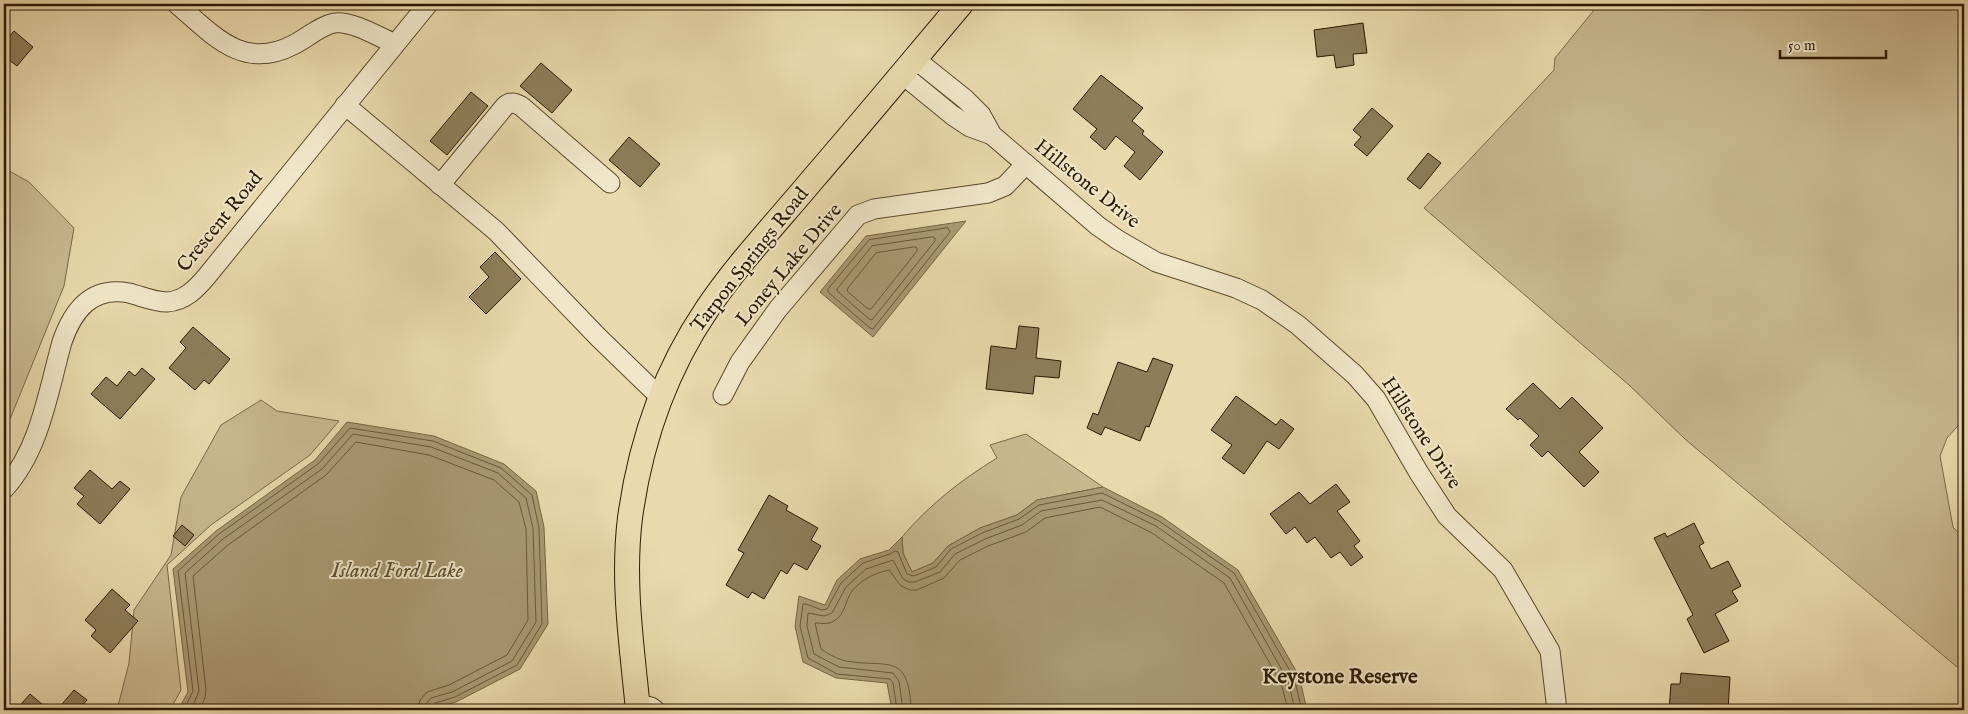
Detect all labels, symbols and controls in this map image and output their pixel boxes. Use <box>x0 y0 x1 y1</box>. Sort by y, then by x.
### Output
scale bar <box>1780 28 1887 60</box>
text: 50 m <box>1788 36 1816 55</box>
street label: Hillstone Drive <box>1029 134 1145 234</box>
street label: Crescent Road <box>172 166 268 277</box>
street label: Tarpon Springs Road <box>686 182 815 338</box>
street label: Loney Lake Drive <box>730 198 848 332</box>
street label: Hillstone Drive <box>1375 372 1467 494</box>
water label: Island Ford Lake <box>330 558 463 585</box>
district label: Keystone Reserve <box>1262 664 1418 691</box>

